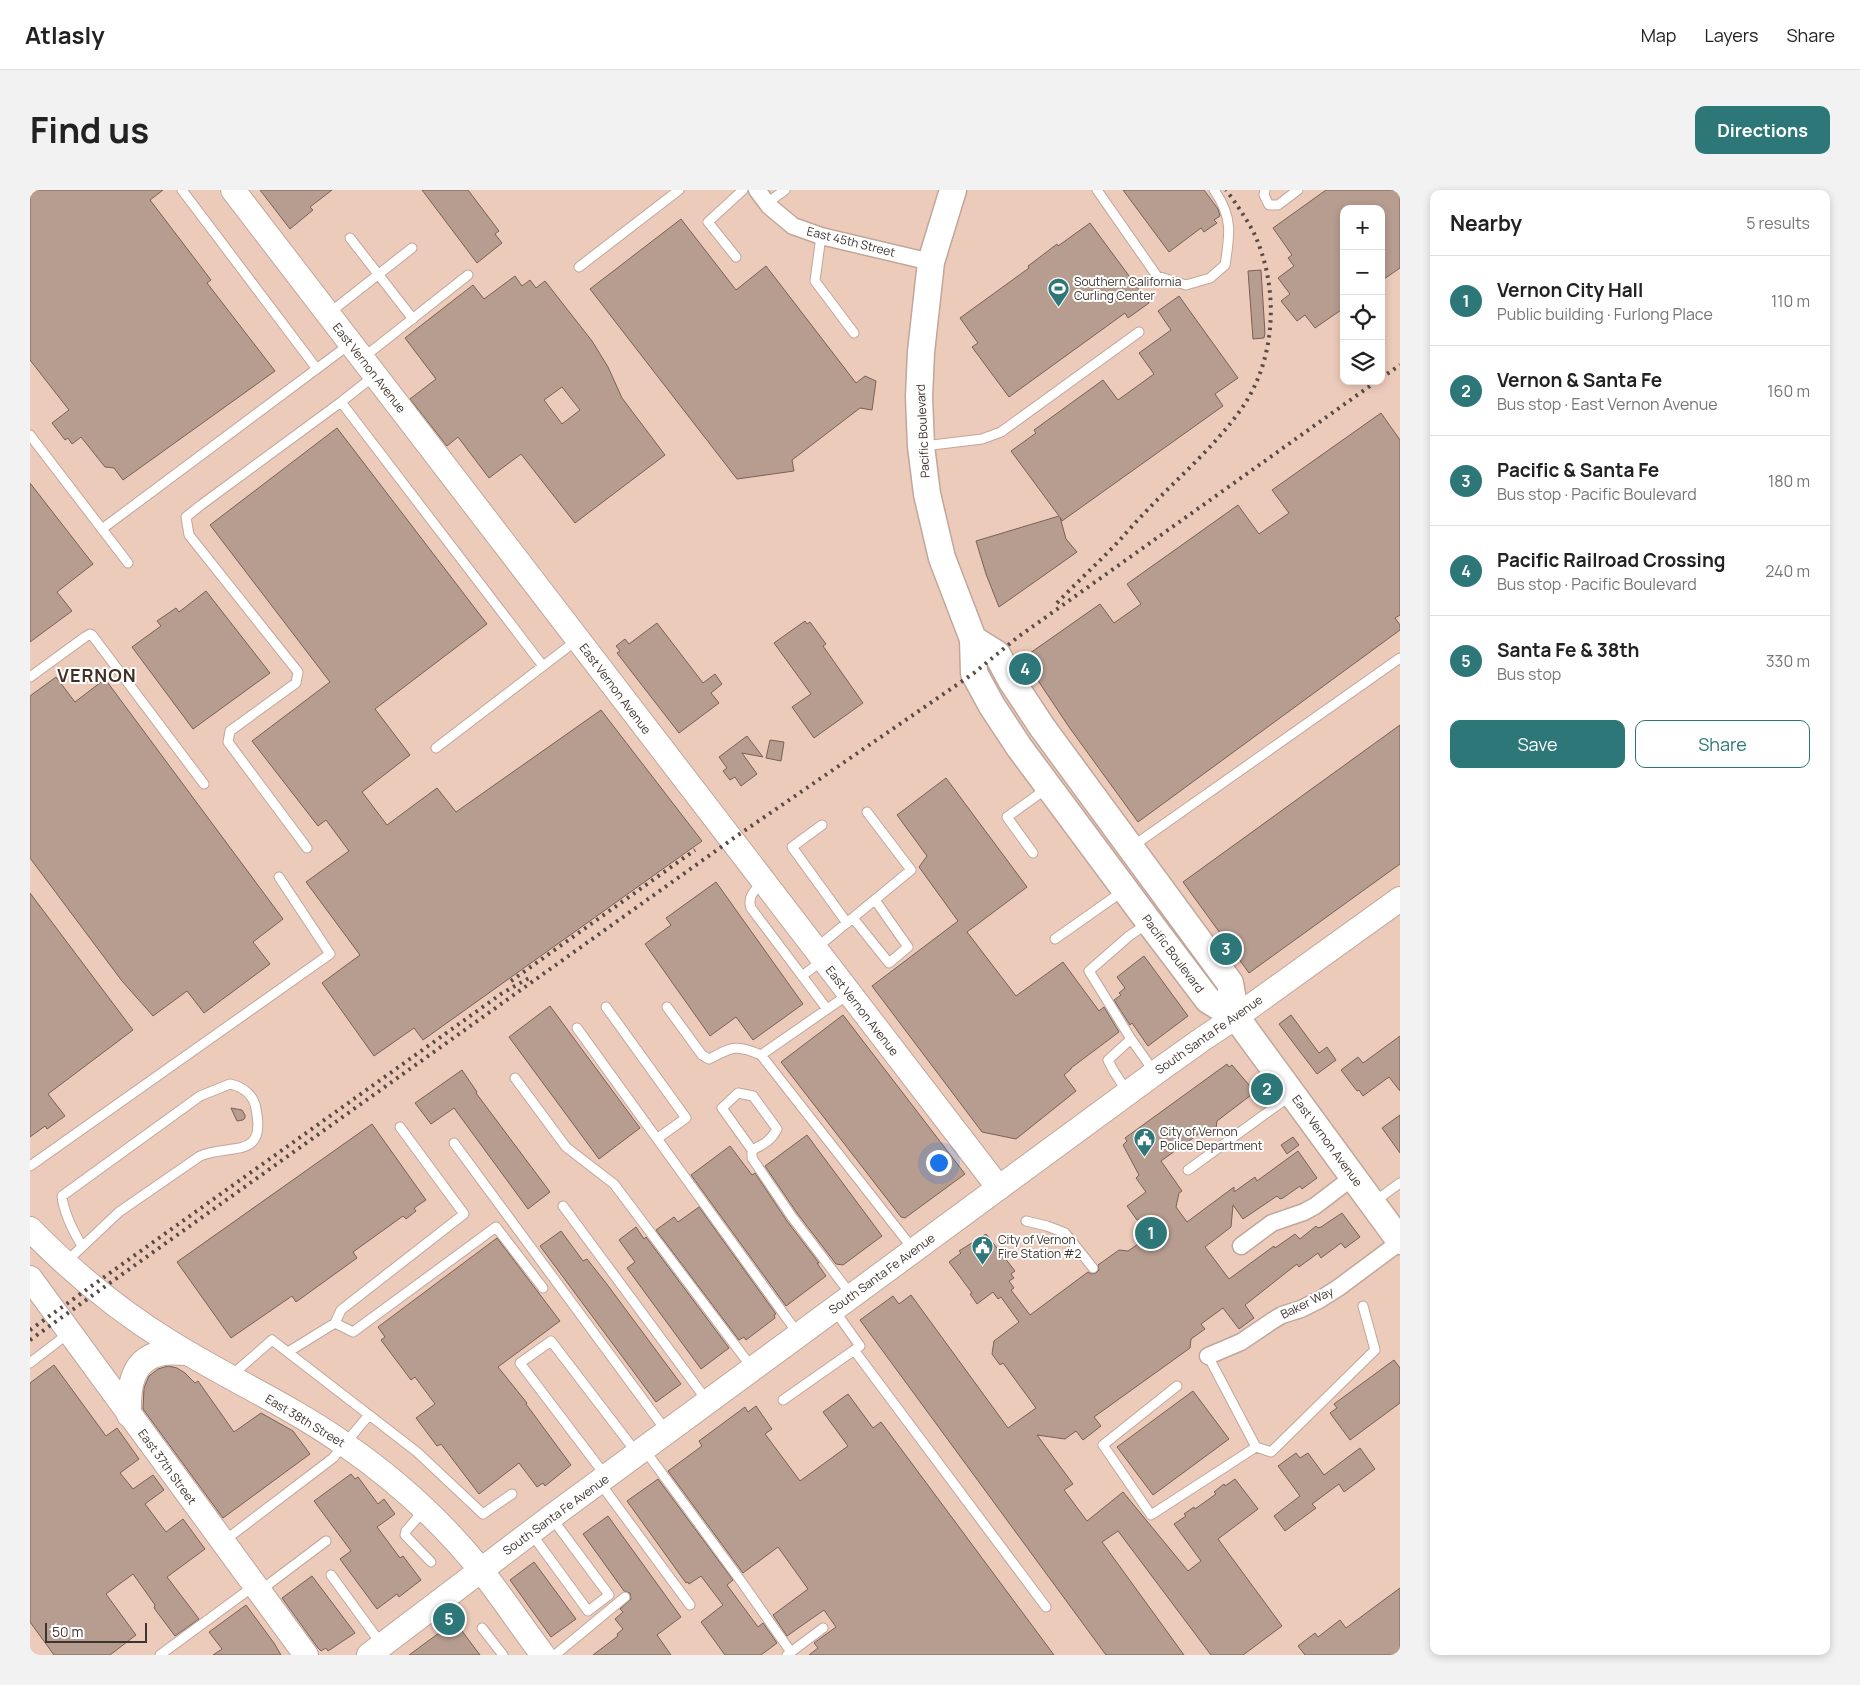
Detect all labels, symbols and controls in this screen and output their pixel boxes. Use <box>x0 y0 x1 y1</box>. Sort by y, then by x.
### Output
text: Atlasly <box>25 18 105 51</box>
text: Map <box>1641 23 1676 47</box>
text: Layers <box>1704 23 1758 47</box>
text: Share <box>1786 23 1835 47</box>
text: Find us <box>30 106 149 154</box>
button: Directions <box>1695 106 1830 154</box>
map controls <box>1340 205 1385 385</box>
button: + <box>1340 205 1385 250</box>
text: Nearby <box>1450 209 1522 237</box>
text: 5 results <box>1746 212 1810 234</box>
street label: East 45th Street <box>805 222 897 261</box>
button: − <box>1340 250 1385 295</box>
place label: Southern California Curling Center <box>1074 273 1181 304</box>
sports icon: Southern California Curling Center <box>1046 277 1070 308</box>
text: Vernon City Hall <box>1497 277 1643 303</box>
text: 1 <box>1462 290 1470 312</box>
text: 110 m <box>1771 290 1810 312</box>
button: locate <box>1340 295 1385 340</box>
text: Public building · Furlong Place <box>1497 303 1713 325</box>
street label: East Vernon Avenue <box>329 319 410 416</box>
button: layers <box>1340 340 1385 385</box>
text: Vernon & Santa Fe <box>1497 367 1662 393</box>
text: 2 <box>1461 380 1471 402</box>
text: 160 m <box>1767 380 1810 402</box>
street label: Pacific Boulevard <box>912 384 933 478</box>
text: Bus stop · East Vernon Avenue <box>1497 393 1718 415</box>
text: Pacific & Santa Fe <box>1497 457 1659 483</box>
text: 3 <box>1461 470 1471 492</box>
text: 180 m <box>1768 470 1810 492</box>
text: Bus stop · Pacific Boulevard <box>1497 483 1697 505</box>
text: Pacific Railroad Crossing <box>1497 547 1726 573</box>
text: 4 <box>1461 560 1471 582</box>
text: 240 m <box>1765 560 1810 582</box>
text: Bus stop · Pacific Boulevard <box>1497 573 1697 595</box>
text: Santa Fe & 38th <box>1497 637 1640 663</box>
street label: East Vernon Avenue <box>576 640 655 738</box>
pin: 4 <box>1009 650 1041 688</box>
text: 5 <box>1461 650 1471 672</box>
text: 330 m <box>1766 650 1810 672</box>
district label: VERNON <box>57 663 137 687</box>
text: Bus stop <box>1497 663 1561 685</box>
button: Save <box>1450 720 1625 768</box>
button: Share <box>1635 720 1810 768</box>
street label: Pacific Boulevard <box>1138 911 1208 996</box>
pin: 3 <box>1210 930 1242 968</box>
street label: East Vernon Avenue <box>822 962 903 1059</box>
street label: South Santa Fe Avenue <box>1152 991 1266 1078</box>
pin: 2 <box>1251 1070 1283 1108</box>
street label: East Vernon Avenue <box>1288 1091 1367 1190</box>
place label: City of Vernon Police Department <box>1160 1123 1263 1154</box>
public building icon: City of Vernon Police Department <box>1132 1127 1156 1158</box>
your location <box>926 1150 952 1176</box>
pin: 1 <box>1135 1214 1167 1252</box>
street label: South Santa Fe Avenue <box>825 1229 938 1318</box>
place label: City of Vernon Fire Station #2 <box>998 1231 1082 1262</box>
public building icon: City of Vernon Fire Station #2 <box>970 1235 994 1266</box>
street label: Baker Way <box>1277 1282 1337 1323</box>
street label: East 38th Street <box>262 1390 348 1451</box>
street label: East 37th Street <box>134 1426 201 1508</box>
street label: South Santa Fe Avenue <box>499 1470 612 1559</box>
pin: 5 <box>433 1600 465 1638</box>
scale bar <box>45 1620 148 1643</box>
text: 50 m <box>52 1622 83 1641</box>

